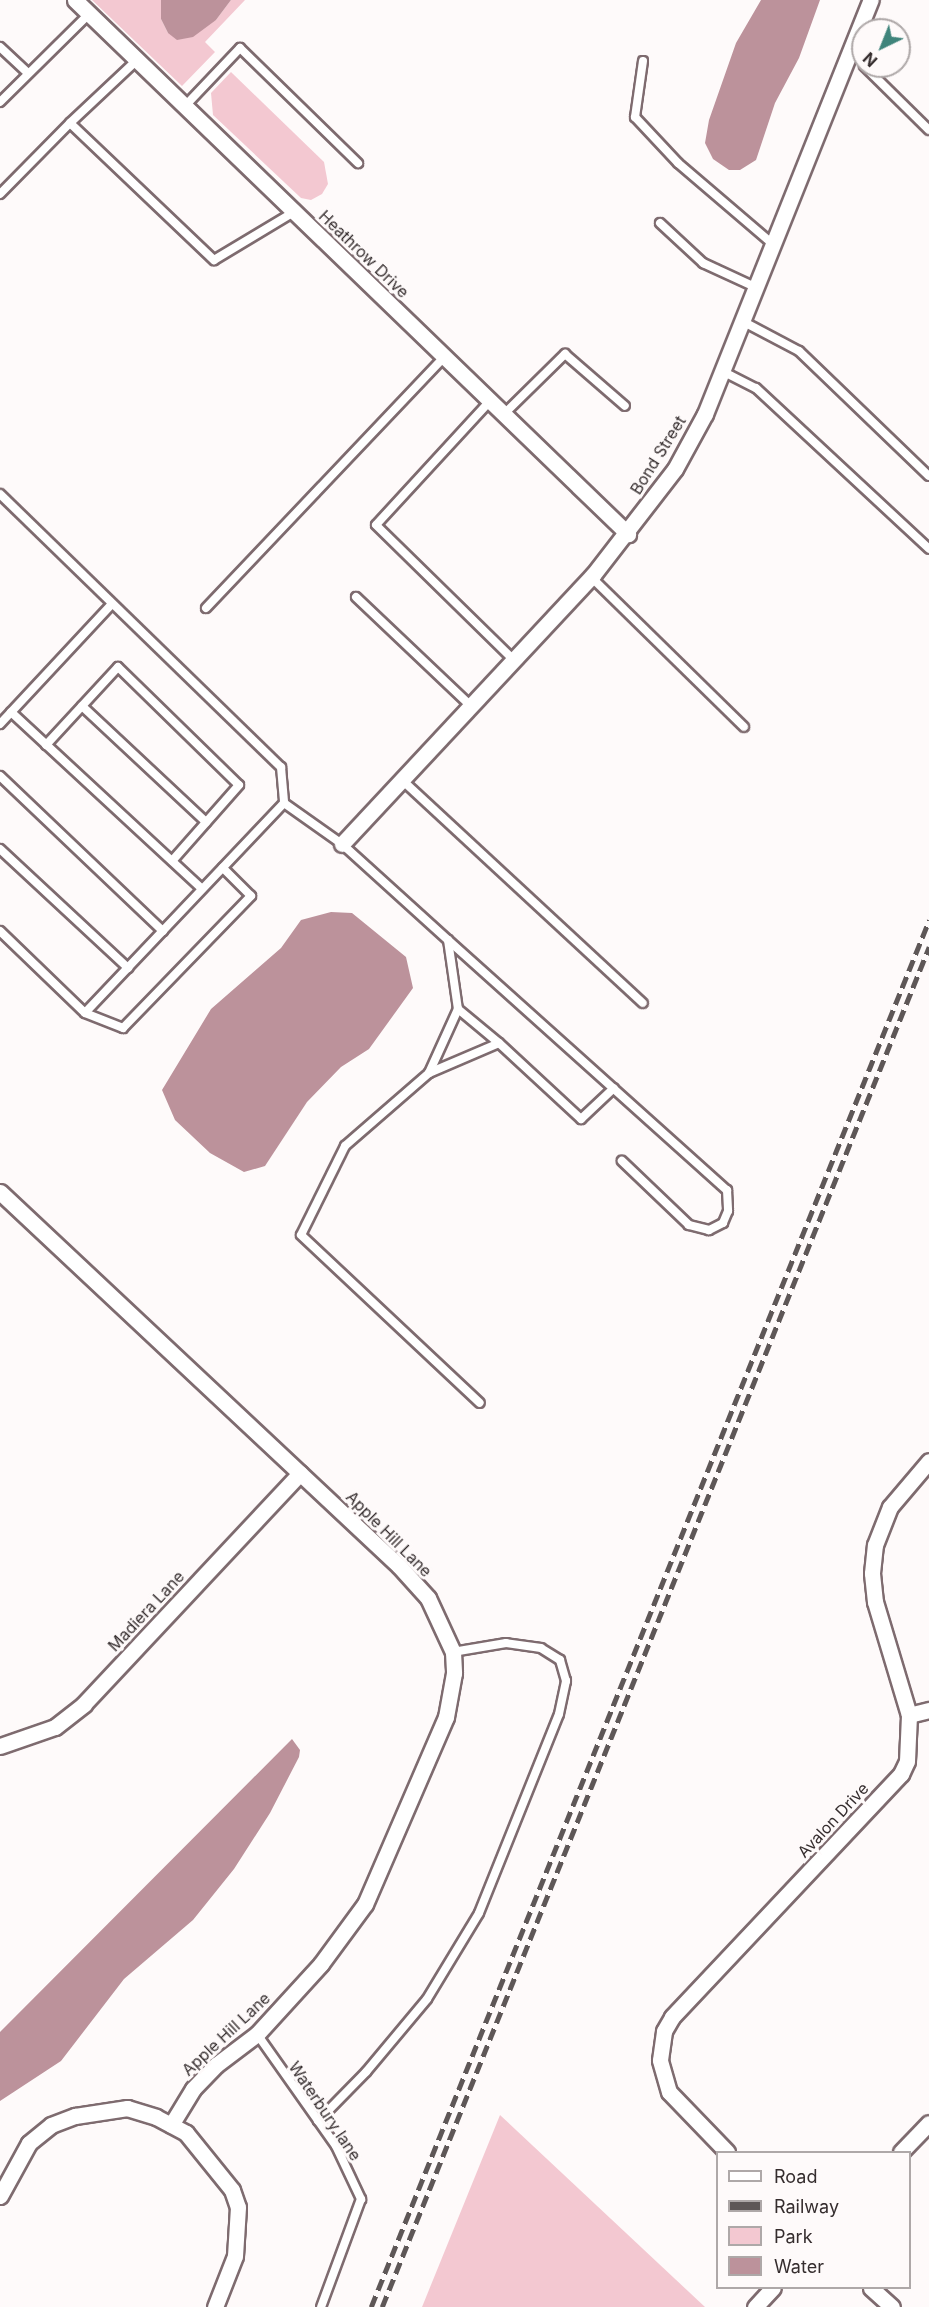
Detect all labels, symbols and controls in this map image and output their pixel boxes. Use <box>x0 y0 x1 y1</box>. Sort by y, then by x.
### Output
north arrow <box>851 18 911 78</box>
text: N <box>859 48 881 71</box>
street label: Heathrow Drive <box>315 206 413 302</box>
street label: Bond Street <box>626 412 690 498</box>
street label: Apple Hill Lane <box>342 1487 436 1581</box>
street label: Madiera Lane <box>104 1567 188 1655</box>
street label: Avalon Drive <box>794 1779 872 1861</box>
street label: Apple Hill Lane <box>178 1988 274 2080</box>
street label: Waterbury lane <box>285 2058 365 2164</box>
legend <box>716 2151 911 2289</box>
text: Road <box>774 2166 817 2187</box>
text: Railway <box>774 2196 839 2217</box>
text: Park <box>774 2226 813 2247</box>
text: Water <box>774 2256 824 2277</box>

